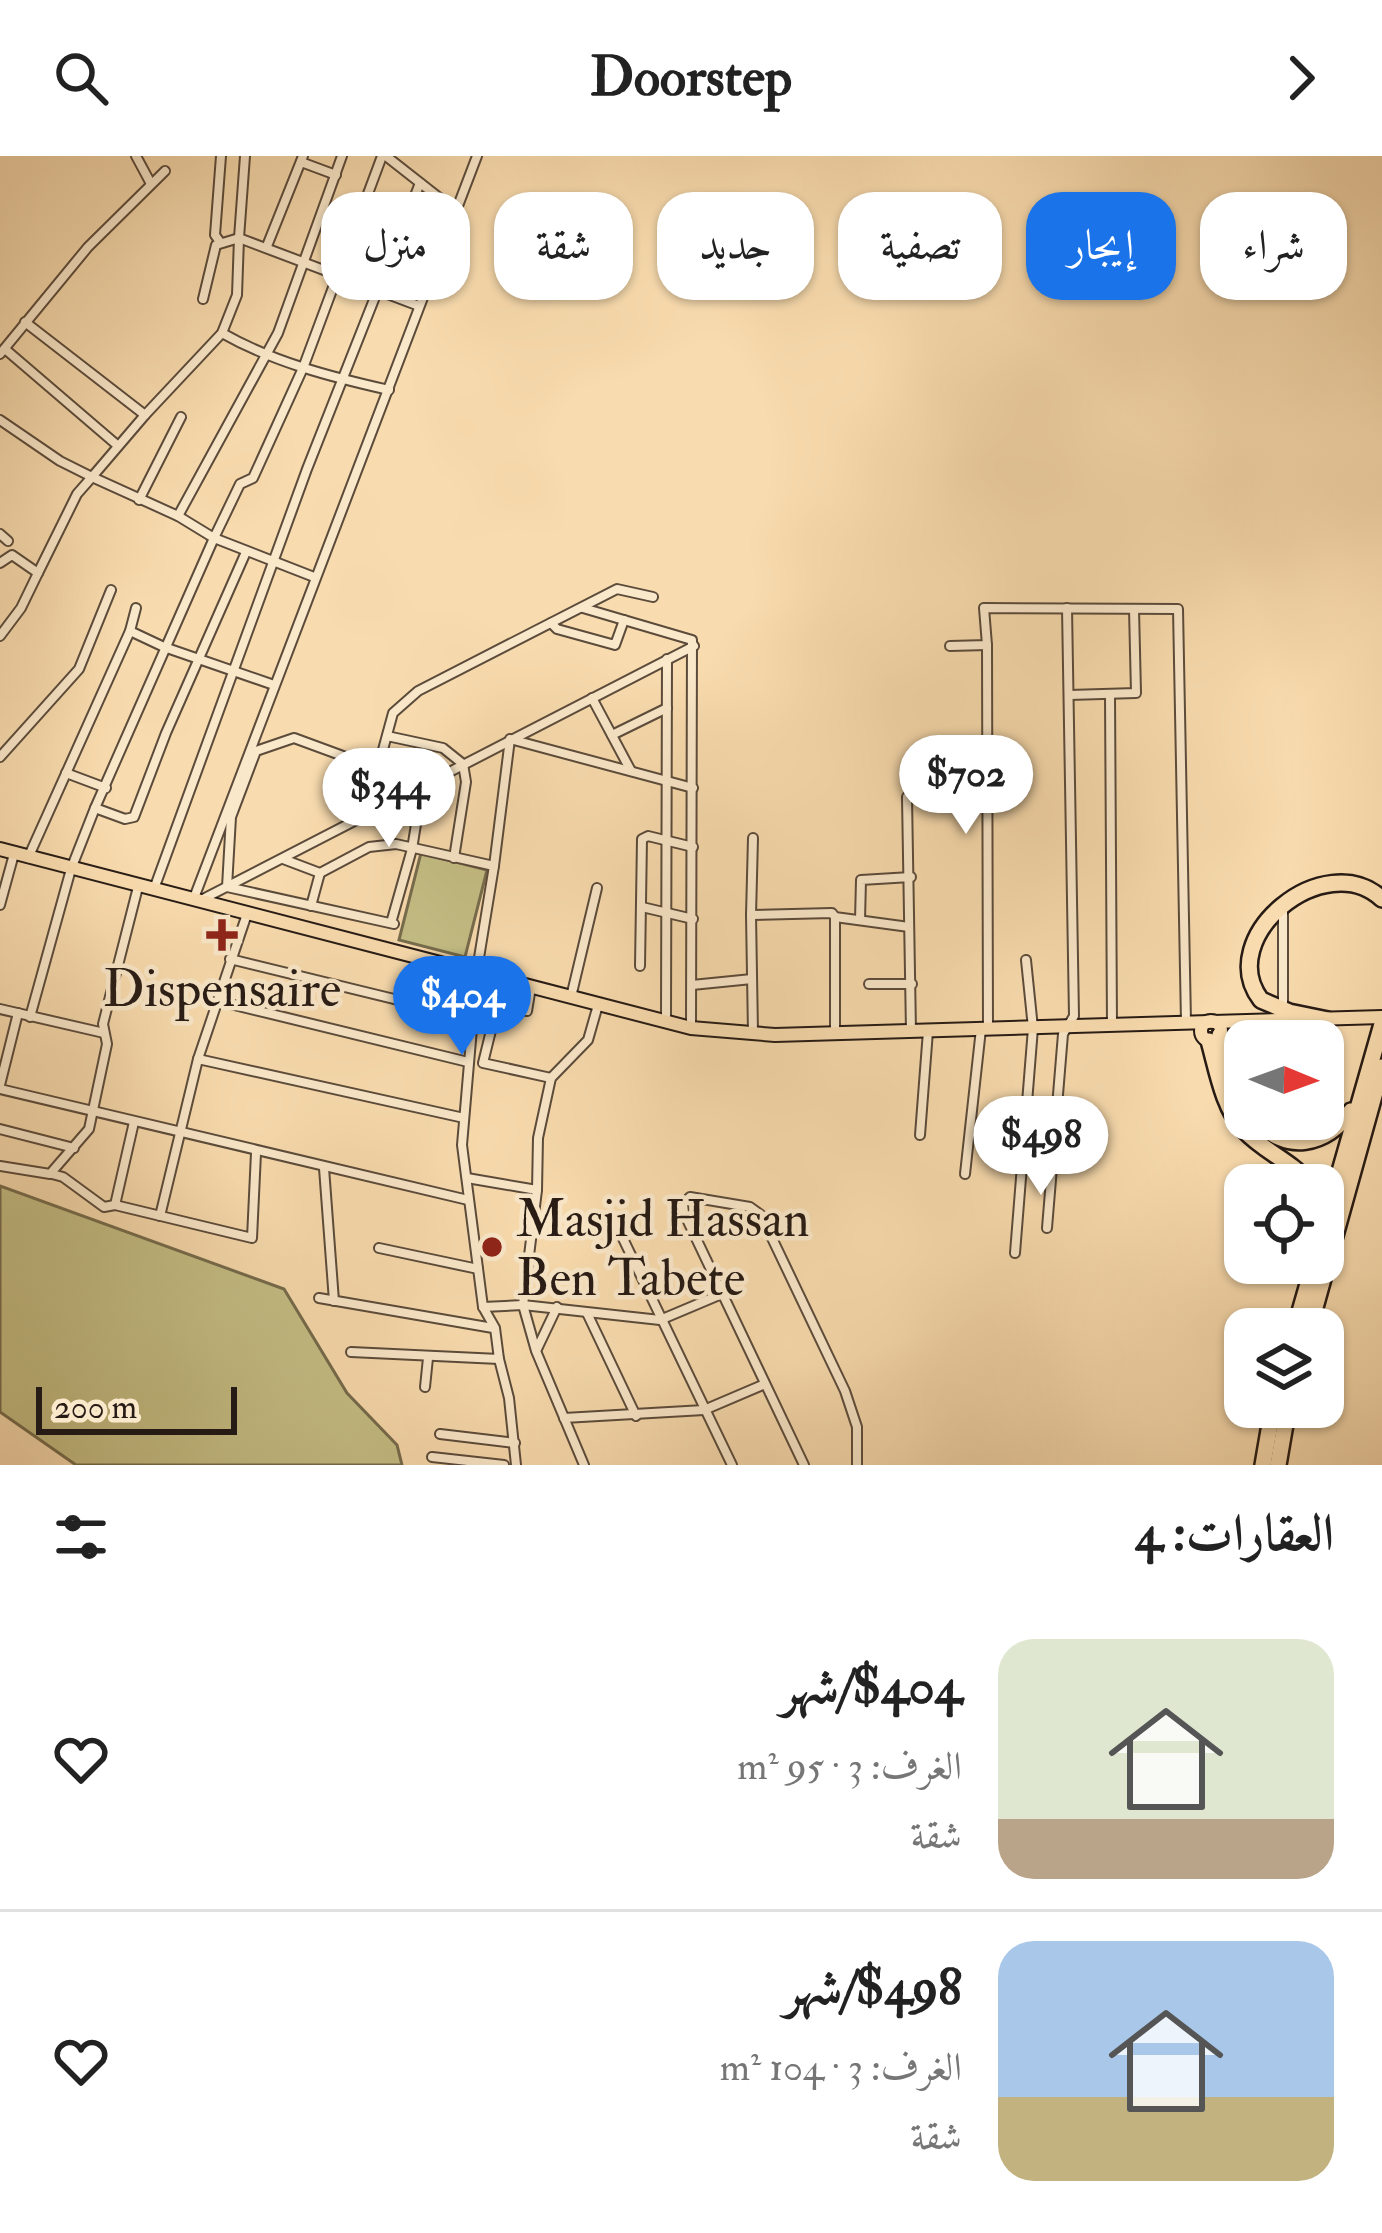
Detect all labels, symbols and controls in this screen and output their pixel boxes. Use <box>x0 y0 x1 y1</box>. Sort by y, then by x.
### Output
text: Doorstep <box>590 44 792 112</box>
icon: search <box>48 45 114 111</box>
icon: forward <box>1268 45 1334 111</box>
chip: منزل <box>321 192 470 300</box>
chip: شقة <box>494 192 633 300</box>
chip: جديد <box>657 192 814 300</box>
chip: تصفية <box>838 192 1002 300</box>
chip: إيجار <box>1026 192 1176 300</box>
chip: شراء <box>1200 192 1347 300</box>
pin: $702 <box>895 735 1037 837</box>
pin: $344 <box>318 748 460 850</box>
text: $702 <box>926 749 1006 798</box>
text: $344 <box>350 762 429 811</box>
marker: Dispensaire <box>206 919 238 951</box>
pin: $404 <box>391 956 533 1058</box>
place label: Dispensaire <box>103 958 341 1022</box>
text: $404 <box>420 970 504 1019</box>
north arrow <box>1224 1020 1344 1140</box>
map controls <box>1224 1020 1344 1428</box>
pin: $498 <box>970 1096 1112 1198</box>
text: $498 <box>1000 1110 1082 1159</box>
button: locate <box>1224 1164 1344 1284</box>
place label: Masjid Hassan Ben Tabete <box>516 1188 809 1311</box>
marker: Masjid Hassan Ben Tabete <box>479 1234 505 1260</box>
button: layers <box>1224 1308 1344 1428</box>
scale bar <box>36 1381 237 1434</box>
text: 200 m <box>54 1387 137 1428</box>
text: العقارات: 4 <box>1135 1502 1334 1566</box>
icon: filters <box>48 1504 114 1570</box>
text: $404/شهر <box>780 1655 962 1719</box>
icon: home <box>1094 1687 1238 1831</box>
icon: heart <box>48 1726 114 1792</box>
text: الغرف: 3 · 95 m² <box>737 1742 962 1791</box>
text: شقة <box>910 1811 962 1860</box>
text: $498/شهر <box>784 1956 962 2020</box>
icon: home <box>1094 1989 1238 2133</box>
icon: heart <box>48 2028 114 2094</box>
text: الغرف: 3 · 104 m² <box>720 2043 962 2092</box>
text: شقة <box>910 2112 962 2161</box>

